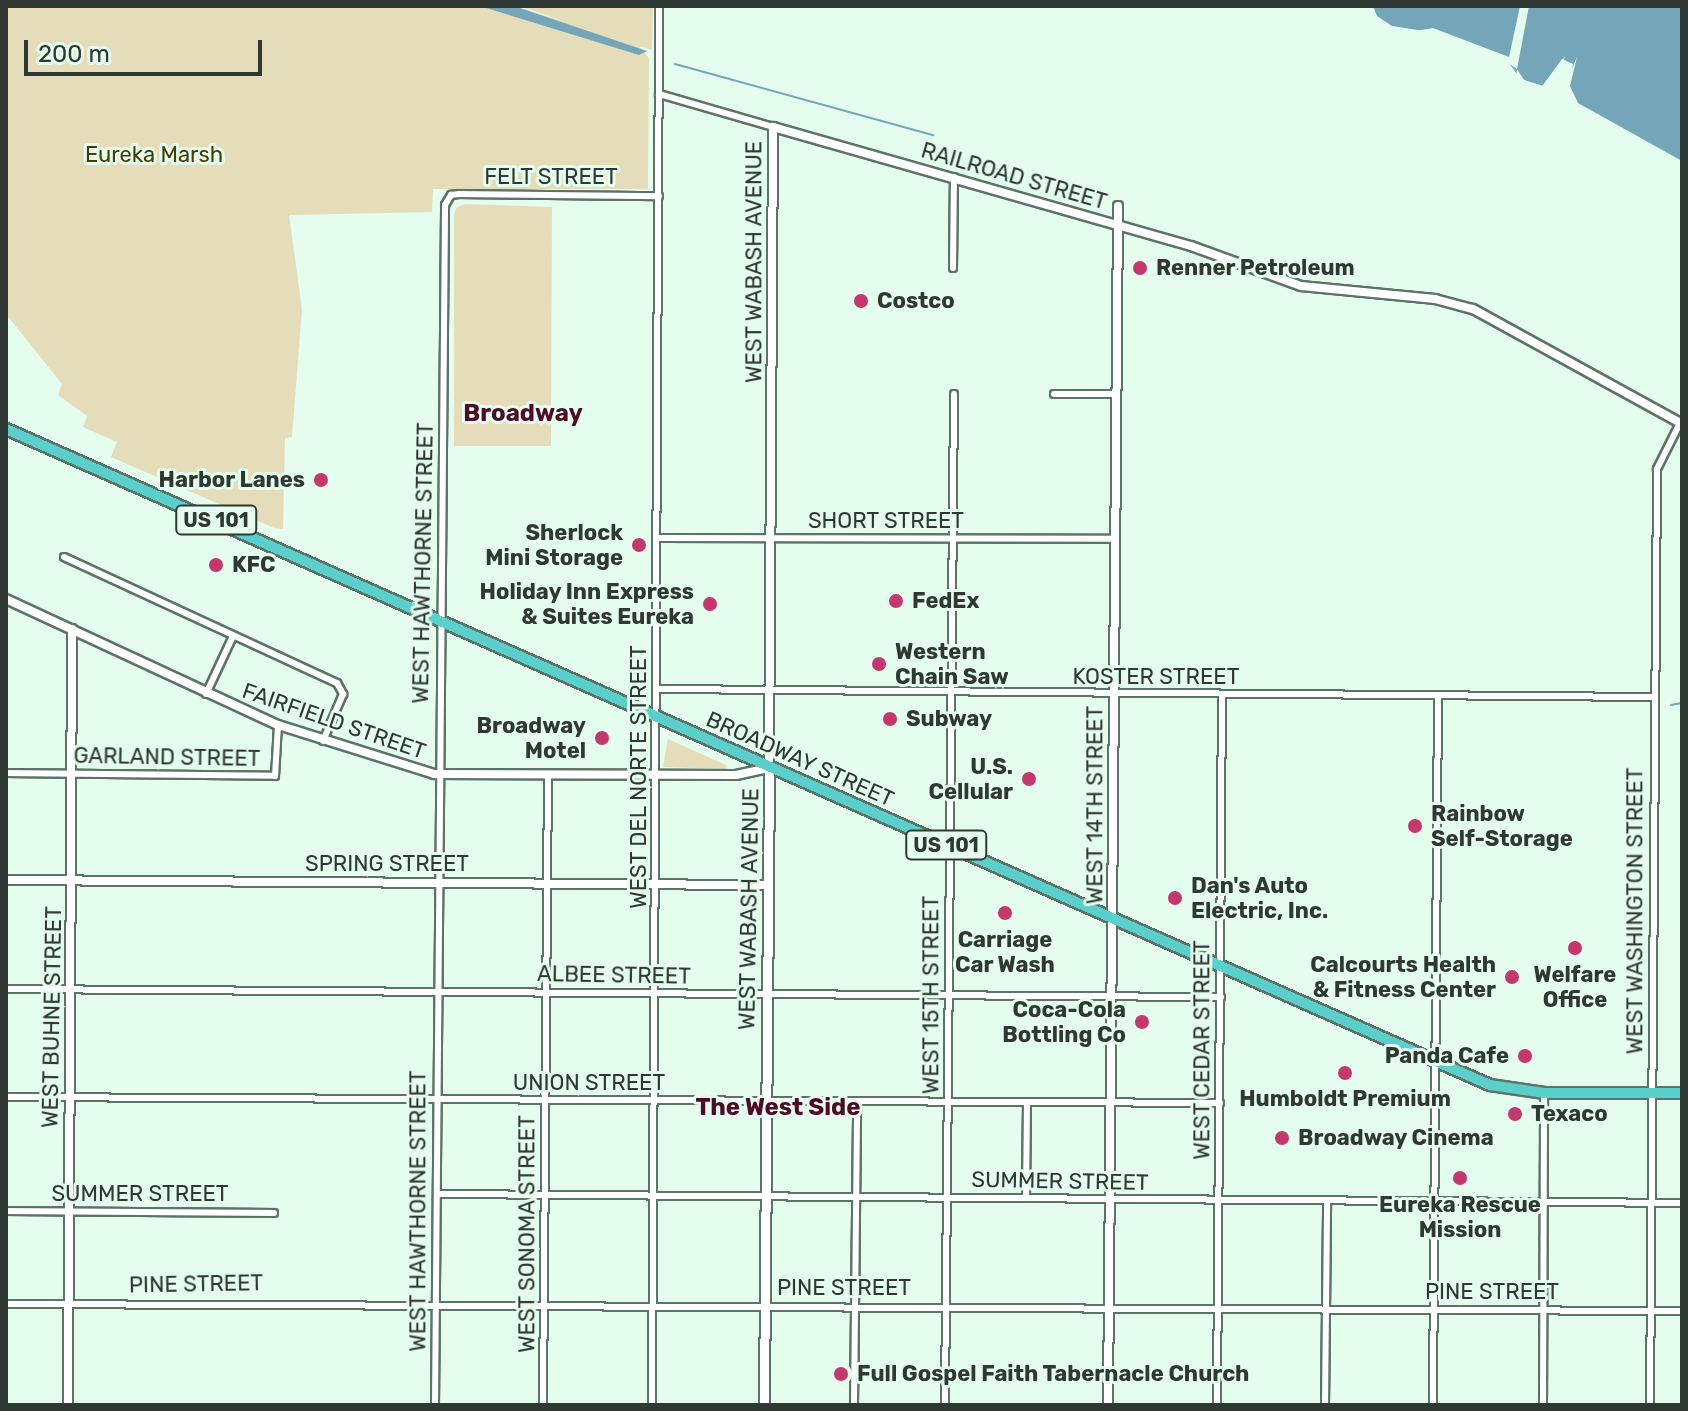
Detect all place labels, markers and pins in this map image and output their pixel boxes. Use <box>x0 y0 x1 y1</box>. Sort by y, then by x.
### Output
place label: Renner Petroleum <box>1156 255 1355 281</box>
marker: Renner Petroleum <box>1131 259 1149 277</box>
place label: Costco <box>877 288 955 314</box>
marker: Costco <box>852 292 870 310</box>
place label: Harbor Lanes <box>158 467 305 493</box>
marker: Harbor Lanes <box>312 471 330 489</box>
place label: Sherlock Mini Storage <box>485 519 623 570</box>
marker: Sherlock Mini Storage <box>630 536 648 554</box>
place label: KFC <box>232 552 276 578</box>
marker: KFC <box>207 556 225 574</box>
place label: Holiday Inn Express & Suites Eureka <box>479 578 694 630</box>
place label: FedEx <box>912 588 979 614</box>
marker: FedEx <box>887 592 905 610</box>
marker: Holiday Inn Express & Suites Eureka <box>701 595 719 613</box>
place label: Western Chain Saw <box>895 638 1009 690</box>
marker: Western Chain Saw <box>870 655 888 673</box>
place label: Subway <box>906 706 992 732</box>
marker: Subway <box>881 710 899 728</box>
place label: Broadway Motel <box>477 712 586 764</box>
marker: Broadway Motel <box>593 729 611 747</box>
place label: U.S. Cellular <box>929 753 1013 804</box>
marker: U.S. Cellular <box>1020 770 1038 788</box>
place label: Rainbow Self-Storage <box>1431 800 1573 852</box>
marker: Rainbow Self-Storage <box>1406 817 1424 835</box>
place label: Dan's Auto Electric, Inc. <box>1191 872 1328 924</box>
marker: Dan's Auto Electric, Inc. <box>1166 889 1184 907</box>
marker: Carriage Car Wash <box>996 904 1014 922</box>
place label: Carriage Car Wash <box>955 926 1055 978</box>
marker: Welfare Office <box>1566 939 1584 957</box>
place label: Calcourts Health & Fitness Center <box>1310 951 1496 1002</box>
place label: Welfare Office <box>1534 961 1616 1012</box>
marker: Calcourts Health & Fitness Center <box>1503 968 1521 986</box>
place label: Coca-Cola Bottling Co <box>1002 996 1126 1048</box>
marker: Coca-Cola Bottling Co <box>1133 1013 1151 1031</box>
place label: Panda Cafe <box>1385 1043 1509 1069</box>
marker: Panda Cafe <box>1516 1047 1534 1065</box>
marker: Humboldt Premium <box>1336 1064 1354 1082</box>
place label: Humboldt Premium <box>1239 1086 1451 1112</box>
place label: Texaco <box>1531 1101 1608 1127</box>
marker: Texaco <box>1506 1105 1524 1123</box>
place label: Broadway Cinema <box>1298 1125 1494 1151</box>
marker: Broadway Cinema <box>1273 1129 1291 1147</box>
marker: Eureka Rescue Mission <box>1451 1169 1469 1187</box>
place label: Eureka Rescue Mission <box>1379 1191 1541 1242</box>
place label: Full Gospel Faith Tabernacle Church <box>857 1361 1250 1387</box>
marker: Full Gospel Faith Tabernacle Church <box>832 1365 850 1383</box>

